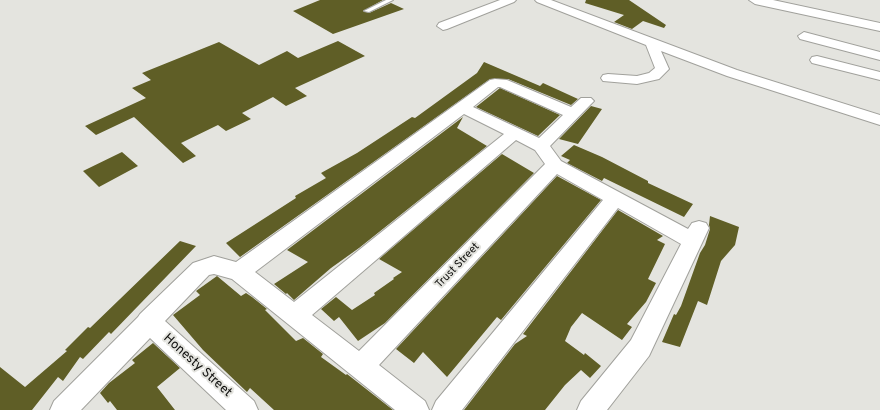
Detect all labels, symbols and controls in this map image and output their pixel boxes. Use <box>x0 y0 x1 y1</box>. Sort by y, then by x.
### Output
street label: Trust Street <box>433 241 483 291</box>
street label: Honesty Street <box>159 331 235 401</box>

